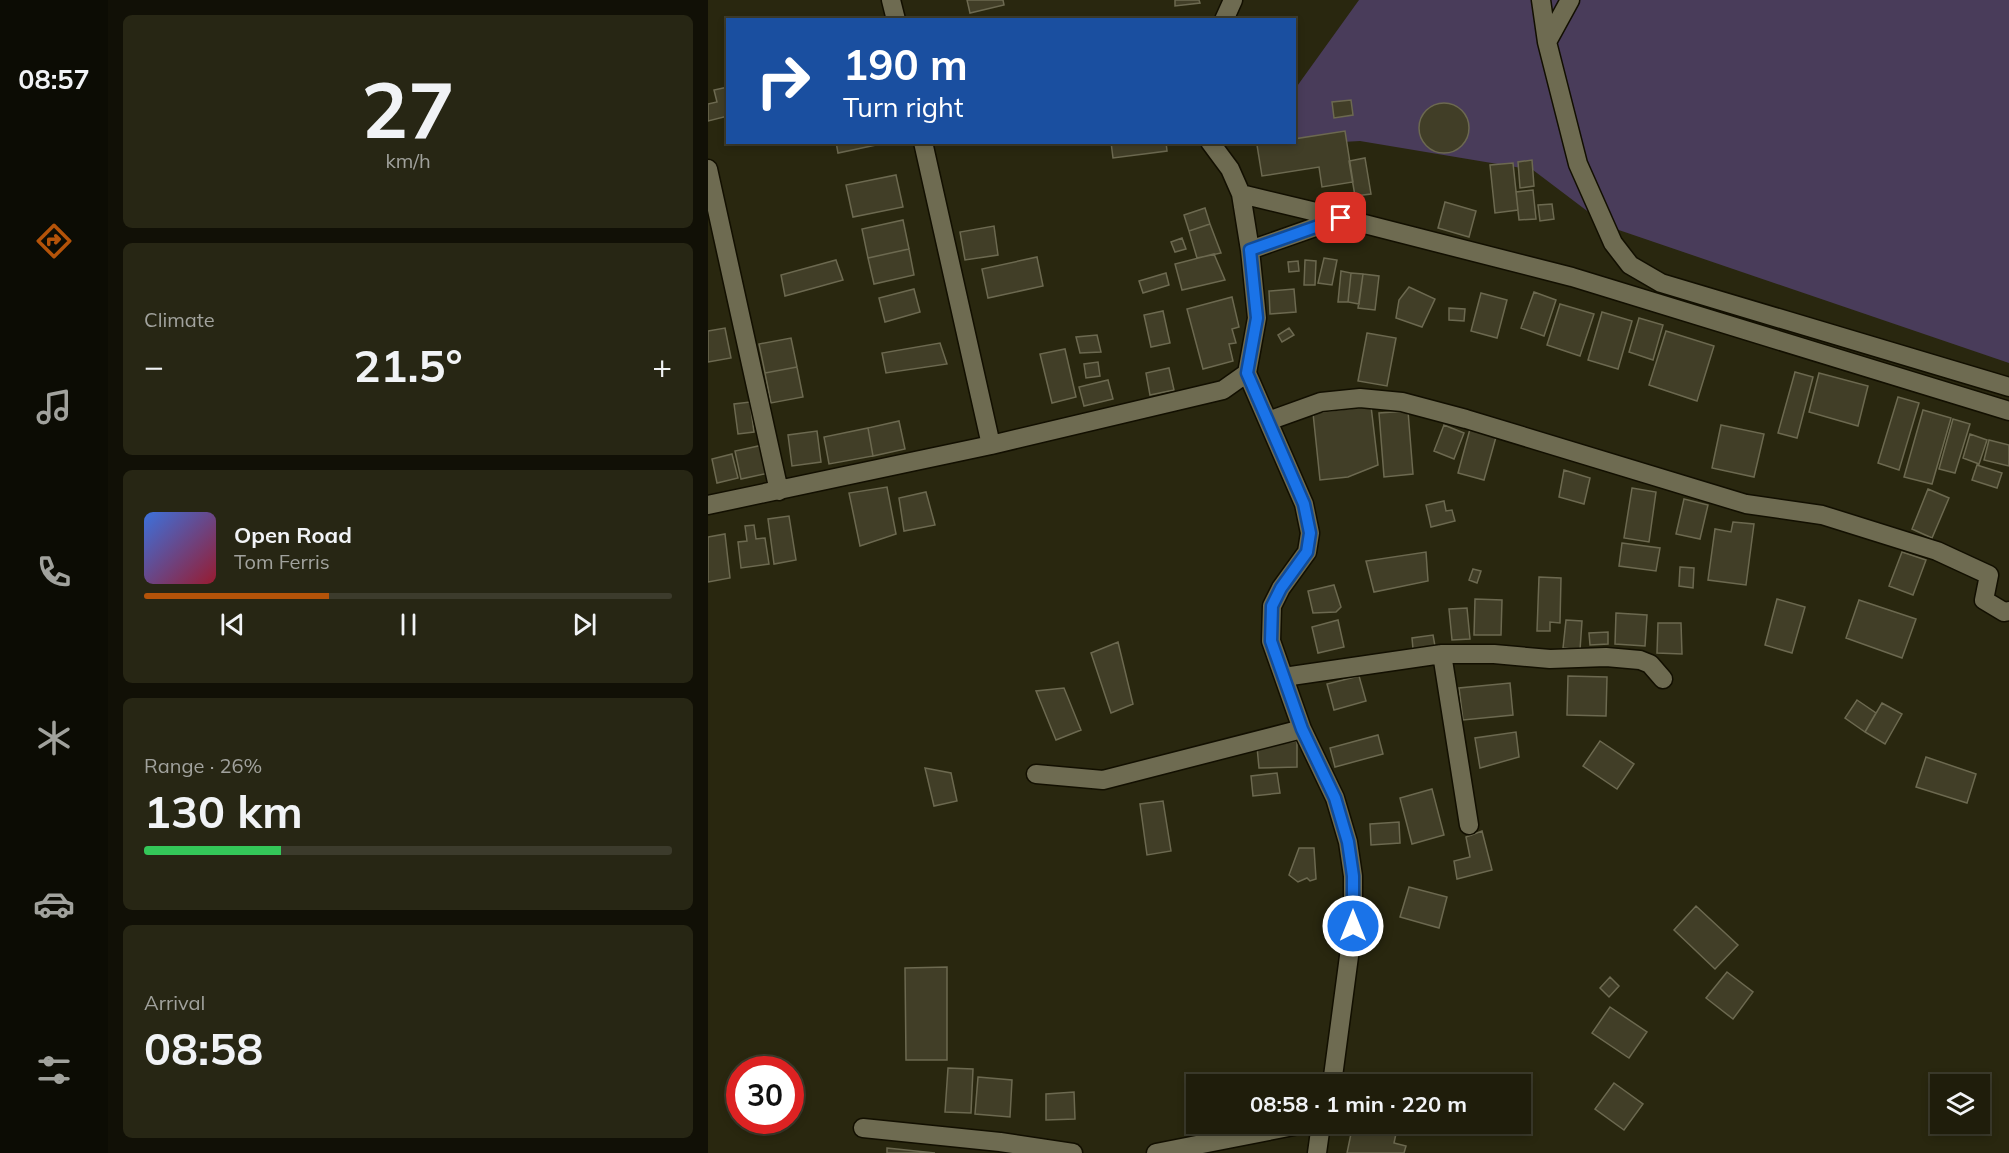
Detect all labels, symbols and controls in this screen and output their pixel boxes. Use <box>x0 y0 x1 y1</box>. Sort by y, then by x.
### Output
text: 190 m <box>843 38 968 91</box>
icon: right <box>744 42 822 120</box>
text: 27 <box>361 60 455 158</box>
text: 08:57 <box>18 62 90 96</box>
text: Turn right <box>843 90 963 124</box>
text: km/h <box>385 148 431 173</box>
pin <box>1315 192 1366 243</box>
icon: arrive <box>1324 201 1357 234</box>
icon: directions <box>33 220 75 262</box>
text: Climate <box>144 307 215 332</box>
text: 21.5° <box>353 337 463 393</box>
text: − <box>144 345 164 386</box>
text: + <box>652 345 672 386</box>
icon: music <box>33 386 75 428</box>
text: Open Road <box>234 521 352 549</box>
text: Tom Ferris <box>234 549 330 574</box>
icon: phone <box>33 551 75 593</box>
icon: previous <box>216 608 249 641</box>
icon: pause <box>392 608 425 641</box>
icon: next <box>568 608 601 641</box>
icon: climate <box>33 717 75 759</box>
text: Range · 26% <box>144 753 262 778</box>
text: 130 km <box>144 783 303 839</box>
icon: car <box>33 883 75 925</box>
position arrow <box>1321 894 1385 958</box>
text: Arrival <box>144 990 205 1015</box>
text: 08:58 <box>144 1020 263 1076</box>
icon: filters <box>33 1049 75 1091</box>
speed limit sign: 30 <box>726 1056 804 1134</box>
map controls <box>1930 1074 1990 1134</box>
button: layers <box>1930 1074 1990 1134</box>
text: 08:58 · 1 min · 220 m <box>1250 1090 1467 1118</box>

